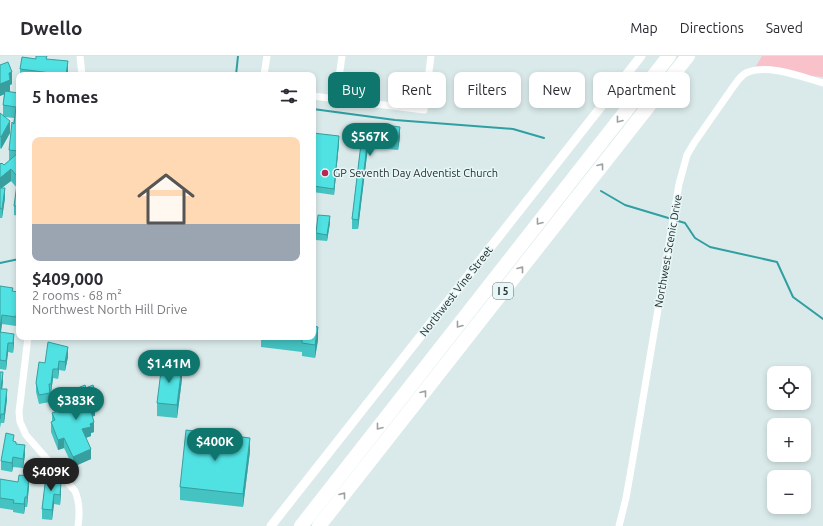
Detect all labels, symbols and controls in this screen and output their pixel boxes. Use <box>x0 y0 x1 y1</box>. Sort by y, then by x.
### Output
text: Dwello <box>20 17 82 39</box>
text: Map <box>630 20 658 36</box>
text: Directions <box>680 20 744 36</box>
text: Saved <box>766 20 803 36</box>
chip: Buy <box>328 72 380 108</box>
chip: Rent <box>388 72 446 108</box>
chip: Filters <box>454 72 521 108</box>
chip: New <box>529 72 585 108</box>
chip: Apartment <box>593 72 690 108</box>
icon: filters <box>278 85 300 107</box>
text: 5 homes <box>32 87 98 106</box>
one-way arrow <box>617 115 624 122</box>
pin: $567K <box>342 123 398 157</box>
text: $567K <box>351 129 389 143</box>
icon: home <box>130 163 202 235</box>
one-way arrow <box>597 164 604 171</box>
place label: GP Seventh Day Adventist Church <box>333 167 498 179</box>
marker: GP Seventh Day Adventist Church <box>320 168 330 178</box>
street label: Northwest Scenic Drive <box>652 193 684 309</box>
one-way arrow <box>537 218 544 225</box>
street label: Northwest Vine Street <box>417 243 495 338</box>
one-way arrow <box>516 266 523 273</box>
text: $409,000 <box>32 269 103 288</box>
road number: I 5 <box>493 283 513 299</box>
text: 2 rooms · 68 m² <box>32 288 122 302</box>
text: Northwest North Hill Drive <box>32 302 187 316</box>
one-way arrow <box>457 320 464 327</box>
pin: $1.41M <box>136 350 202 384</box>
text: $1.41M <box>147 356 191 370</box>
map controls <box>767 366 811 514</box>
button: locate <box>767 366 811 410</box>
pin: $383K <box>48 387 104 421</box>
one-way arrow <box>419 390 426 397</box>
text: $383K <box>57 393 95 407</box>
button: + <box>767 418 811 462</box>
one-way arrow <box>377 422 384 429</box>
pin: $400K <box>187 428 243 462</box>
text: $400K <box>196 434 234 448</box>
pin: $409K <box>23 458 79 492</box>
text: $409K <box>32 464 70 478</box>
button: − <box>767 470 811 514</box>
one-way arrow <box>339 493 346 500</box>

